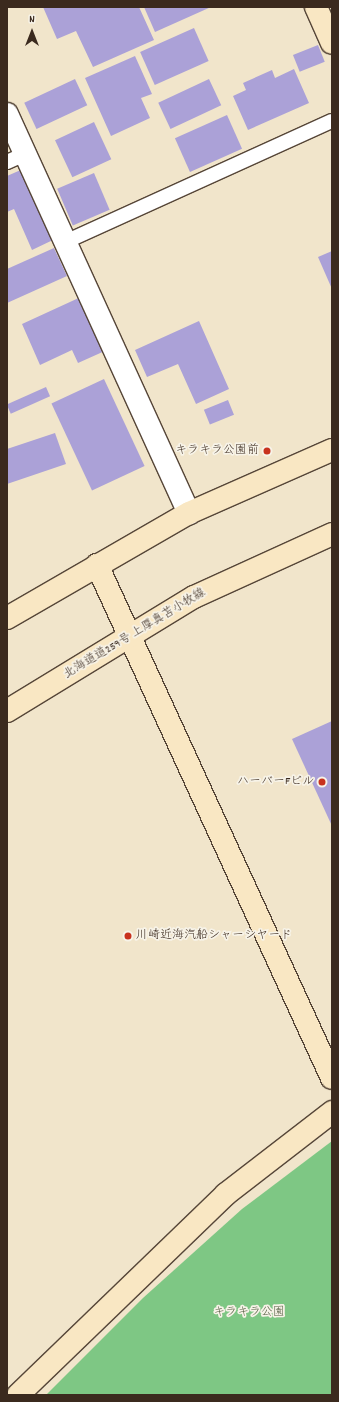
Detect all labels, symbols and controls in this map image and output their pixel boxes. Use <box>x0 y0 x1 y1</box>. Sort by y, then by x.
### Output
north arrow <box>12 12 52 52</box>
text: N <box>29 12 35 28</box>
place label: キラキラ公園前 <box>175 444 259 458</box>
marker: キラキラ公園前 <box>262 446 272 456</box>
street label: 北海道道259号 上厚真苫小牧線 <box>61 586 209 682</box>
place label: ハーバーFビル <box>237 775 314 789</box>
marker: ハーバーFビル <box>317 777 327 787</box>
place label: 川崎近海汽船シャーシヤード <box>136 929 292 943</box>
marker: 川崎近海汽船シャーシヤード <box>123 931 133 941</box>
park label: キラキラ公園 <box>213 1306 285 1320</box>

